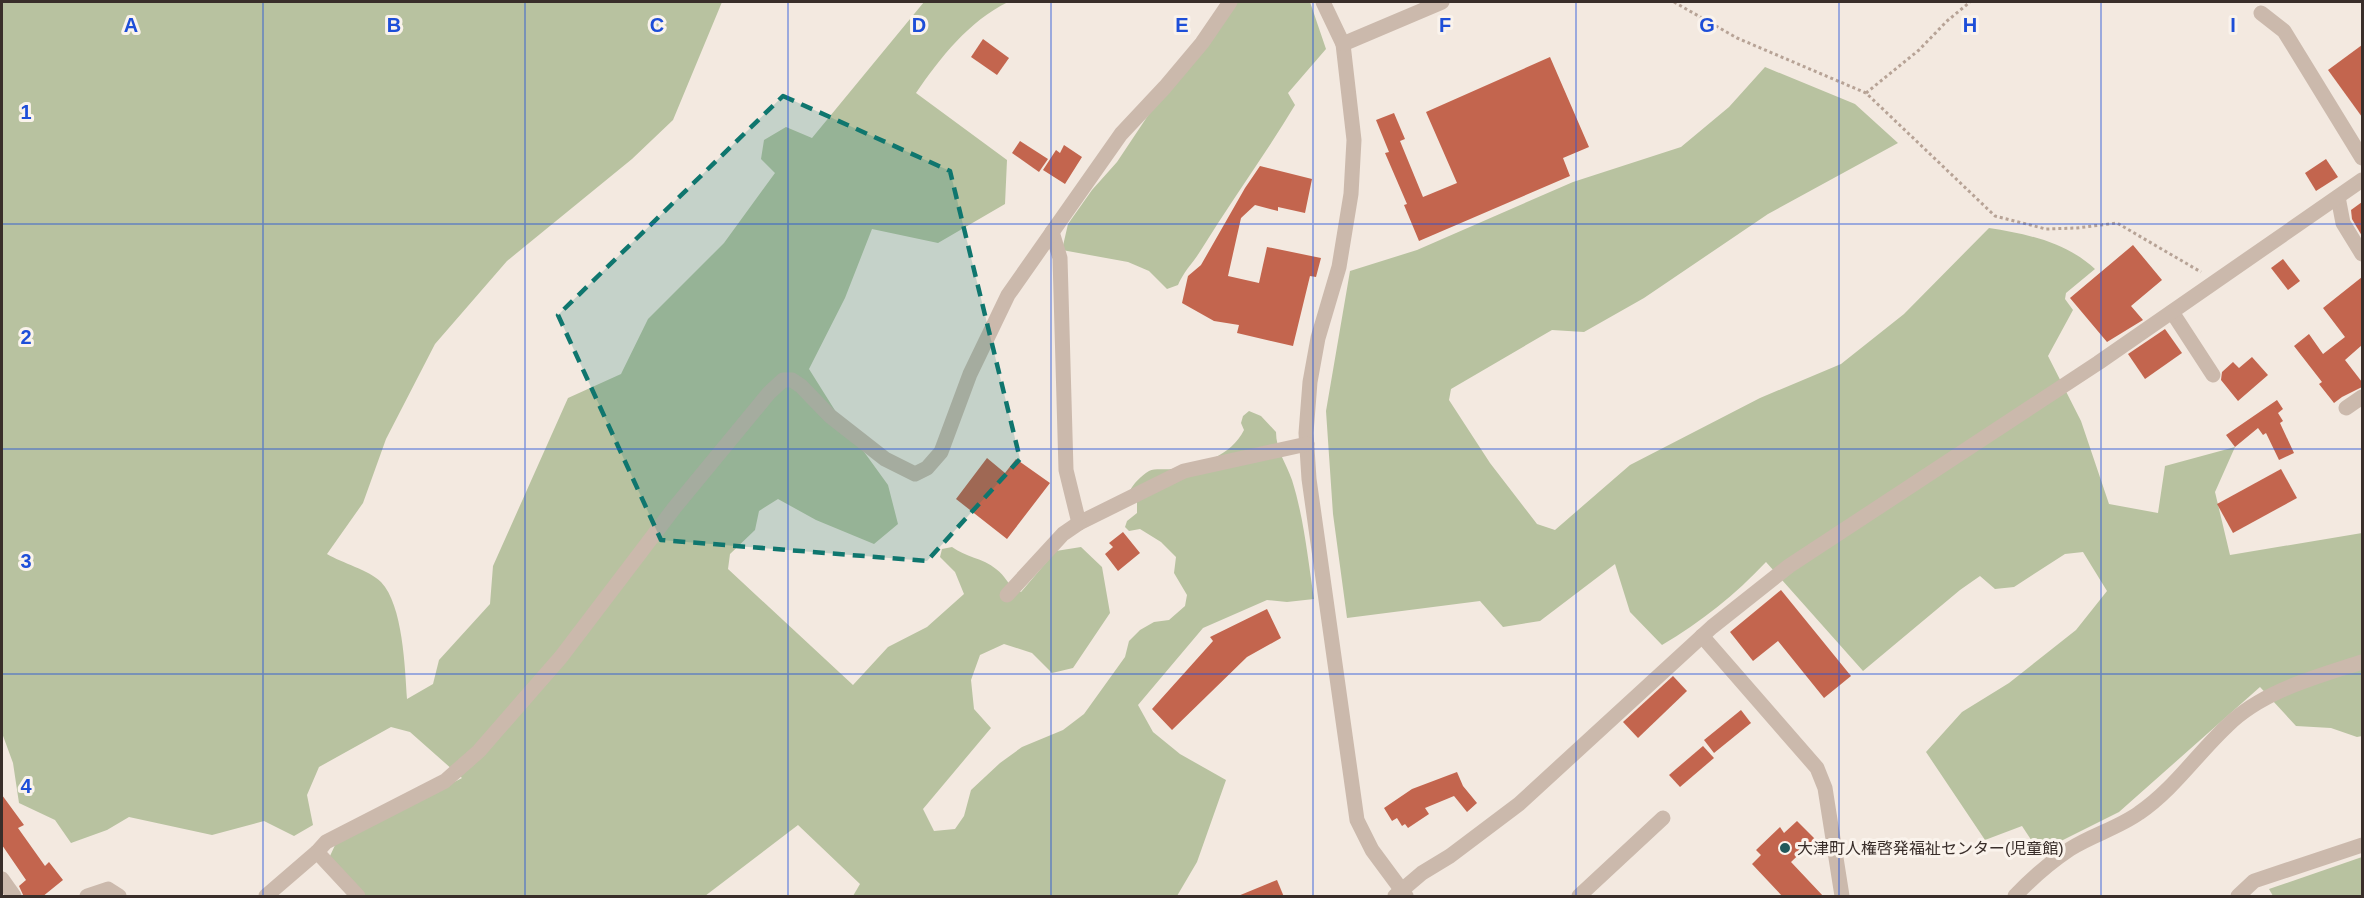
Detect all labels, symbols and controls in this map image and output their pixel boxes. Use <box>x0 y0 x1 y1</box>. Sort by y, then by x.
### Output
text: A <box>124 14 138 36</box>
text: B <box>387 14 401 36</box>
text: C <box>650 14 664 36</box>
text: D <box>912 14 926 36</box>
text: E <box>1175 14 1189 36</box>
text: F <box>1439 14 1451 36</box>
text: G <box>1699 14 1715 36</box>
text: H <box>1963 14 1977 36</box>
text: I <box>2230 14 2236 36</box>
text: 1 <box>20 101 32 123</box>
text: 2 <box>20 326 32 348</box>
text: 3 <box>20 550 32 572</box>
text: 4 <box>20 775 32 797</box>
place label: 大津町人権啓発福祉センター(児童館) <box>1797 840 2064 857</box>
marker: 大津町人権啓発福祉センター(児童館) <box>1778 841 1792 855</box>

